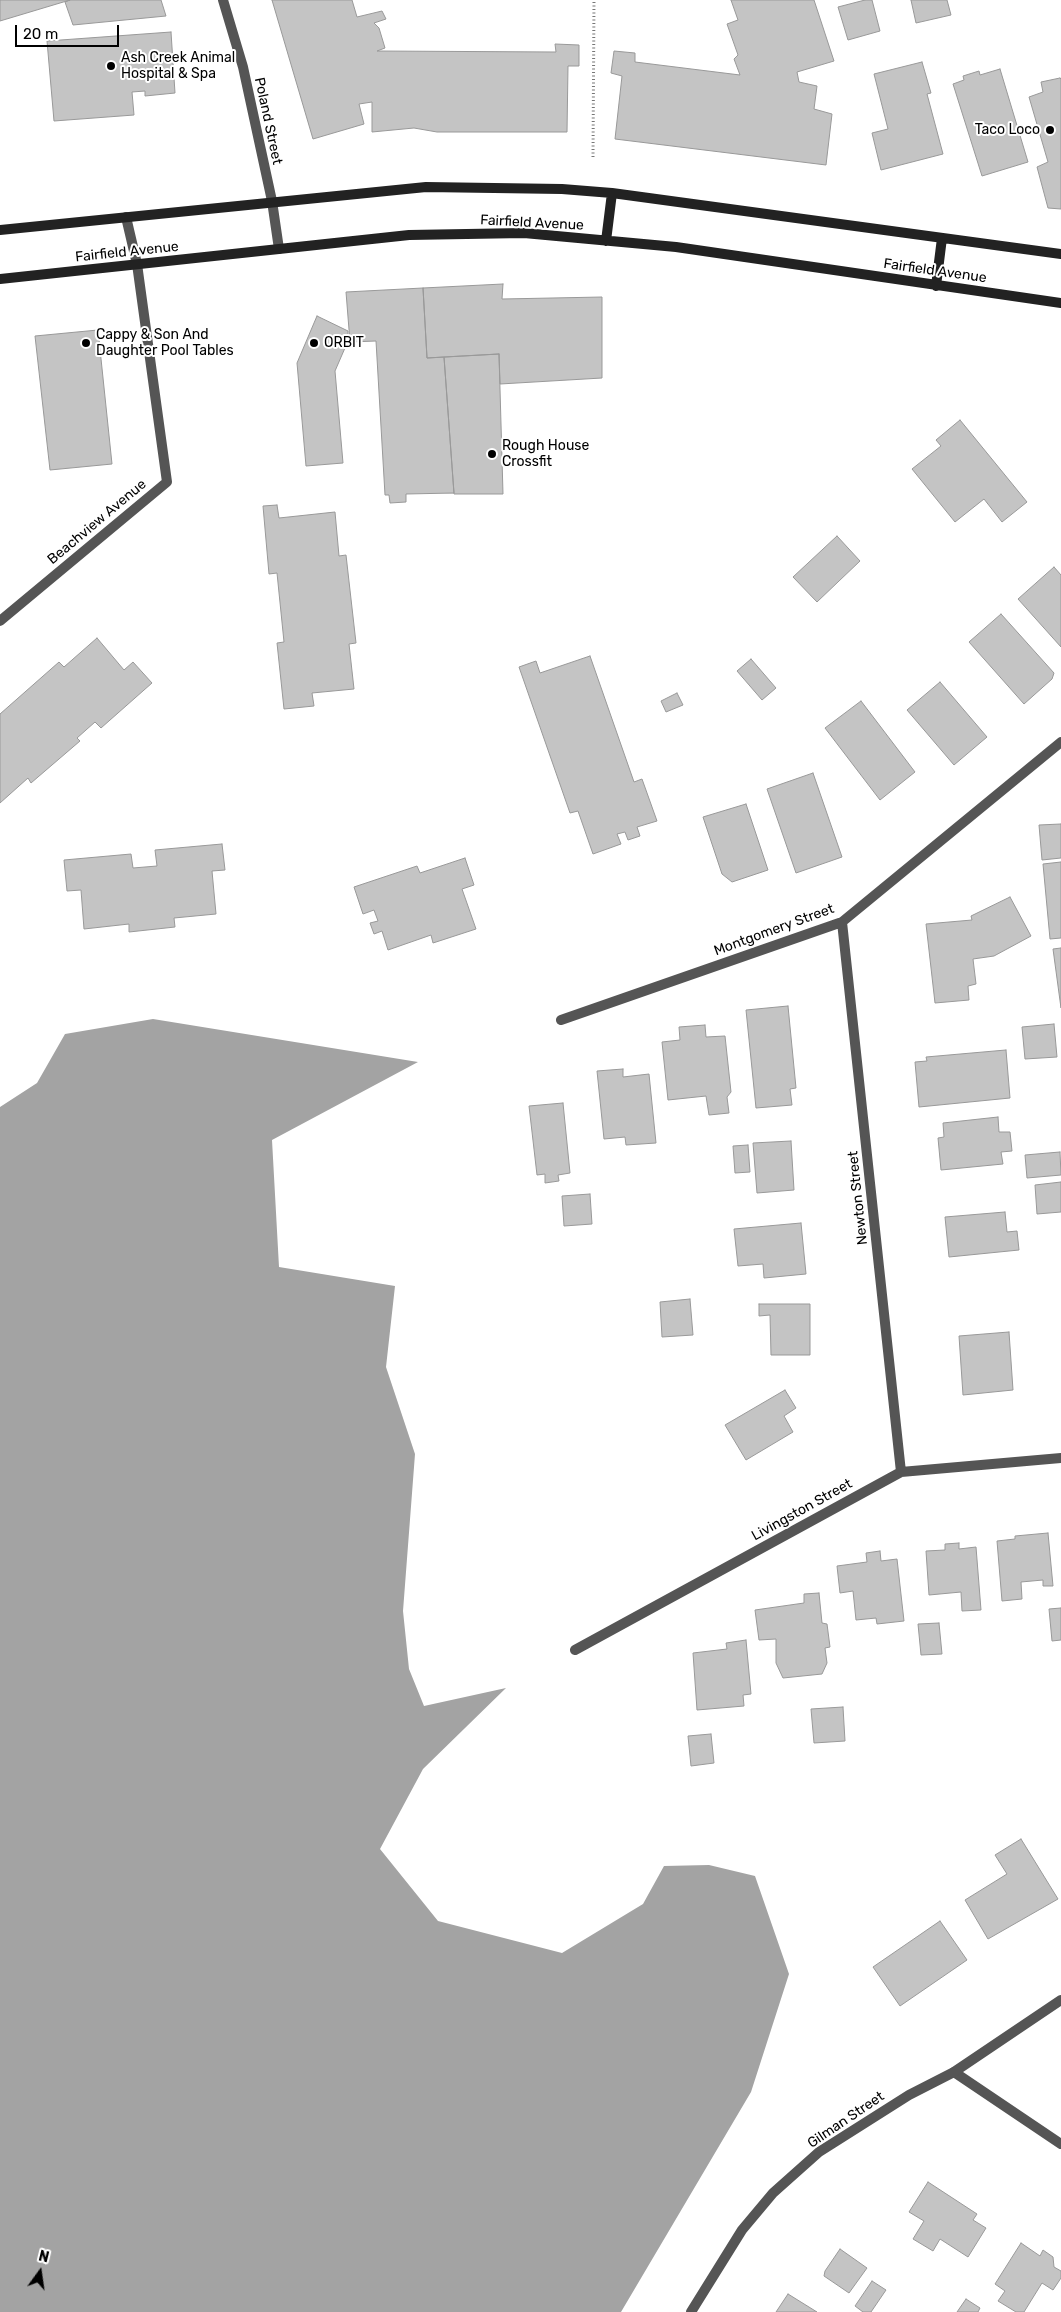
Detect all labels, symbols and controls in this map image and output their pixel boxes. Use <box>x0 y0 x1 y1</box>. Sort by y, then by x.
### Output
scale bar <box>18 15 121 47</box>
text: 20 m <box>23 25 58 43</box>
place label: Ash Creek Animal Hospital & Spa <box>121 50 235 82</box>
marker: Ash Creek Animal Hospital & Spa <box>105 60 117 72</box>
street label: Poland Street <box>251 76 285 166</box>
place label: Taco Loco <box>975 122 1040 138</box>
marker: Taco Loco <box>1044 124 1056 136</box>
street label: Fairfield Avenue <box>480 212 584 234</box>
street label: Fairfield Avenue <box>74 238 180 266</box>
street label: Fairfield Avenue <box>882 255 988 287</box>
place label: Cappy & Son And Daughter Pool Tables <box>96 327 234 360</box>
place label: ORBIT <box>324 335 364 351</box>
marker: Cappy & Son And Daughter Pool Tables <box>80 337 92 349</box>
marker: ORBIT <box>308 337 320 349</box>
place label: Rough House Crossfit <box>502 438 589 471</box>
marker: Rough House Crossfit <box>486 448 498 460</box>
street label: Beachview Avenue <box>44 476 150 568</box>
street label: Montgomery Street <box>712 900 836 960</box>
street label: Newton Street <box>845 1150 871 1246</box>
street label: Livingston Street <box>749 1475 855 1545</box>
street label: Gilman Street <box>804 2088 888 2152</box>
north arrow <box>15 2247 65 2297</box>
text: N <box>37 2247 51 2266</box>

